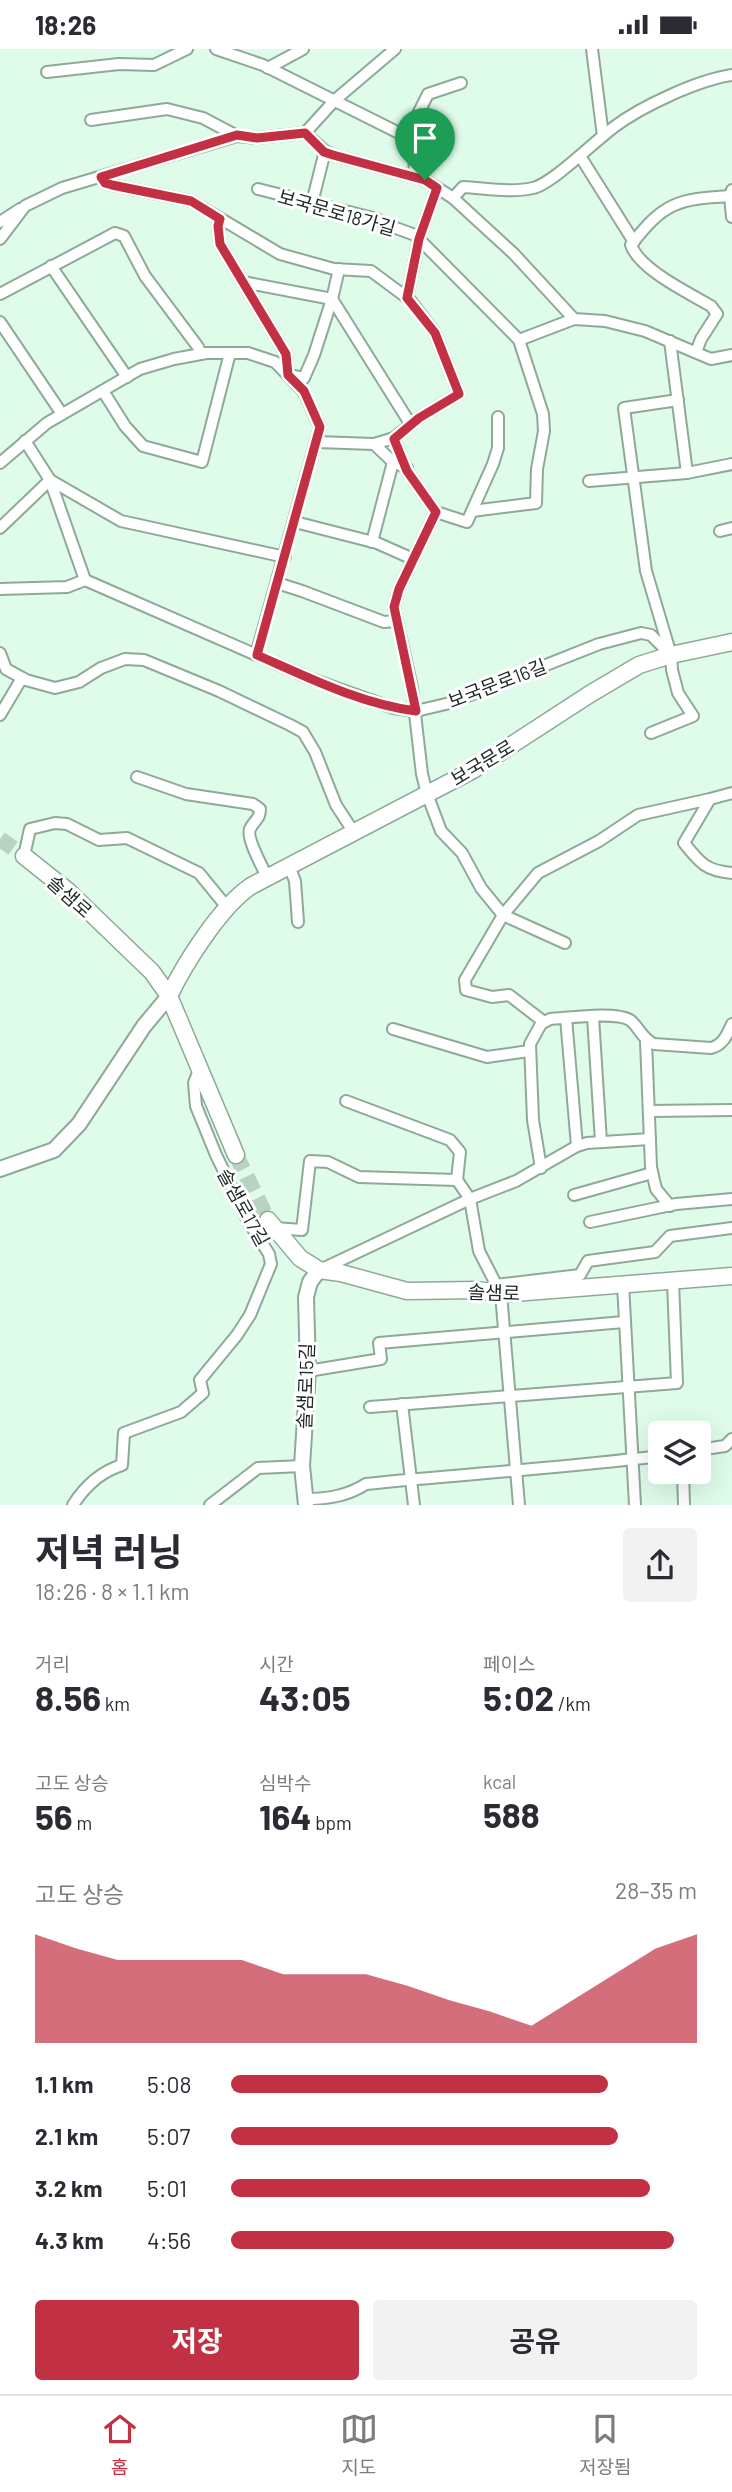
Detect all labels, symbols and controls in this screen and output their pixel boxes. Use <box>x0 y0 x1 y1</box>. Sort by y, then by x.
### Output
text: 18:26 <box>35 9 96 40</box>
pin <box>395 108 455 180</box>
icon: arrive <box>406 119 444 157</box>
street label: 보국문로18가길 <box>275 184 399 240</box>
street label: 보국문로16길 <box>444 654 550 712</box>
street label: 보국문로 <box>446 734 518 790</box>
street label: 솔샘로 <box>43 870 97 922</box>
street label: 솔샘로17길 <box>213 1164 275 1250</box>
street label: 솔샘로 <box>467 1280 521 1304</box>
street label: 솔샘로15길 <box>292 1342 318 1430</box>
map controls <box>648 1421 711 1484</box>
button: layers <box>648 1421 711 1484</box>
text: 저녁 러닝 <box>35 1528 182 1574</box>
button: share <box>623 1528 697 1602</box>
text: 18:26 · 8 × 1.1 km <box>35 1577 190 1605</box>
text: 거리 <box>35 1652 70 1675</box>
text: 시간 <box>259 1652 294 1675</box>
text: 페이스 <box>483 1652 535 1675</box>
text: 8.56 <box>35 1676 101 1718</box>
text: 43:05 <box>259 1676 351 1718</box>
text: 5:02 <box>483 1676 554 1718</box>
text: km <box>101 1692 130 1715</box>
text: /km <box>554 1692 591 1715</box>
text: kcal <box>483 1770 516 1793</box>
text: 고도 상승 <box>35 1771 109 1794</box>
text: 심박수 <box>259 1771 311 1794</box>
text: 588 <box>483 1793 540 1835</box>
text: 56 <box>35 1795 73 1837</box>
text: 164 <box>259 1795 311 1837</box>
text: m <box>73 1811 92 1834</box>
text: bpm <box>311 1811 352 1834</box>
text: 28–35 m <box>615 1876 697 1904</box>
text: 고도 상승 <box>35 1880 124 1908</box>
text: 1.1 km <box>35 2070 94 2098</box>
text: 5:08 <box>147 2070 192 2098</box>
text: 2.1 km <box>35 2122 98 2150</box>
text: 5:07 <box>147 2122 191 2150</box>
text: 3.2 km <box>35 2174 103 2202</box>
text: 5:01 <box>147 2174 187 2202</box>
text: 4.3 km <box>35 2226 104 2254</box>
text: 4:56 <box>147 2226 191 2254</box>
button: 저장 <box>35 2300 359 2380</box>
button: 공유 <box>373 2300 697 2380</box>
tab: 홈 <box>101 2410 139 2479</box>
tab: 지도 <box>340 2410 378 2479</box>
tab: 저장됨 <box>579 2410 631 2479</box>

